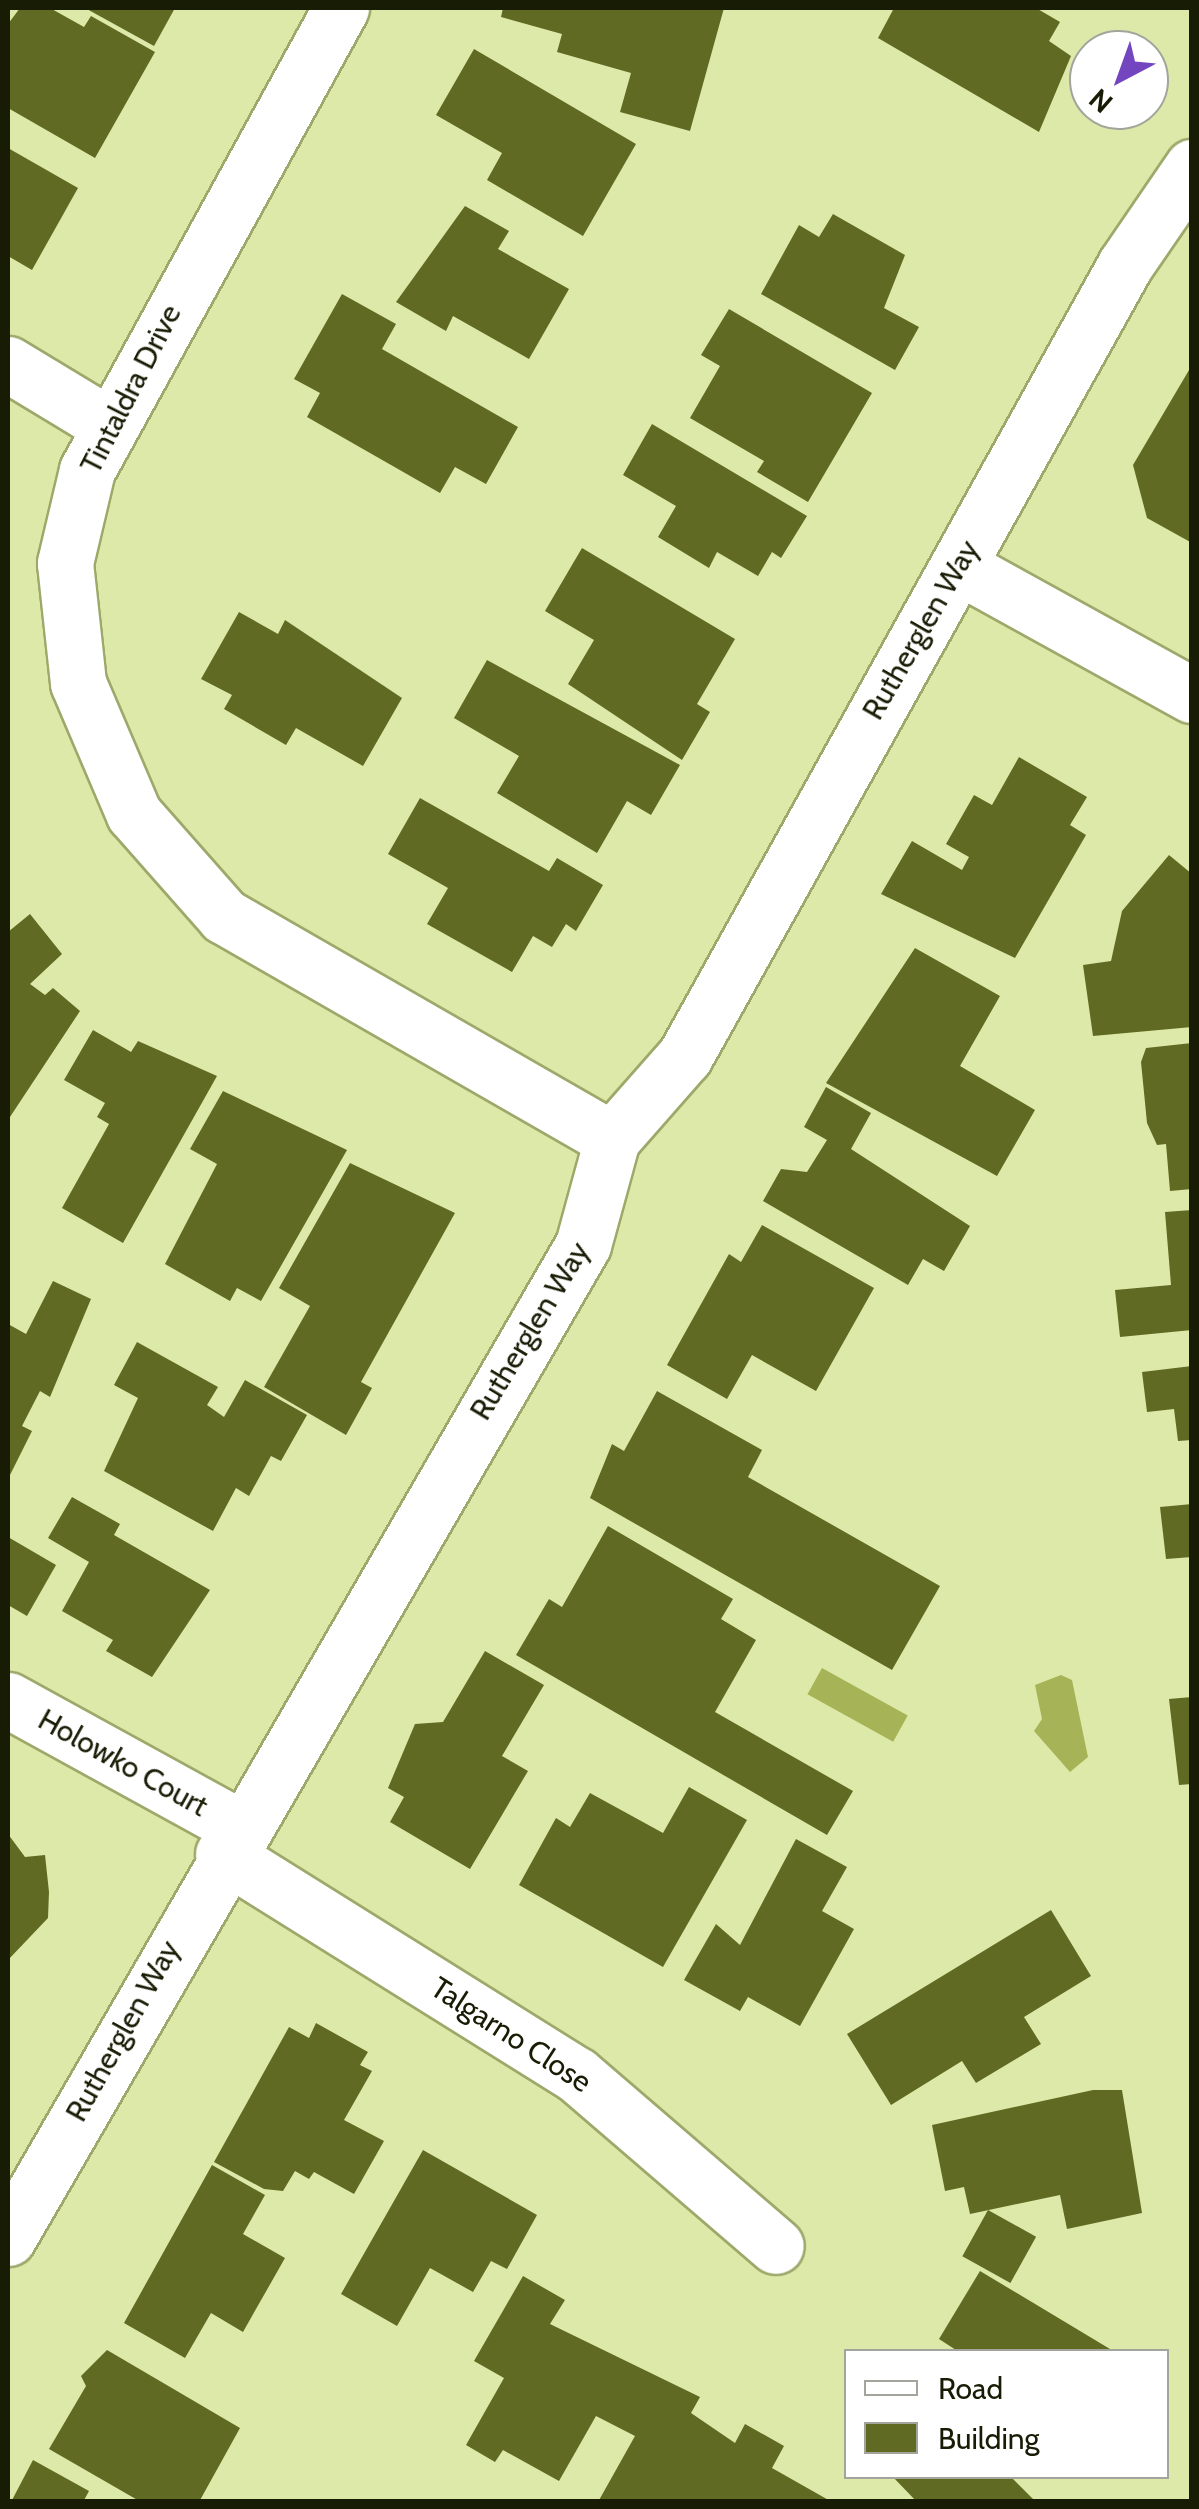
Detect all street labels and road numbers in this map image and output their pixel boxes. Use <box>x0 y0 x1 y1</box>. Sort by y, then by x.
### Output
street label: Tintaldra Drive <box>73 299 189 479</box>
street label: Rutherglen Way <box>855 534 987 726</box>
street label: Rutherglen Way <box>463 1235 597 1427</box>
street label: Holowko Court <box>32 1702 214 1824</box>
street label: Rutherglen Way <box>58 1934 188 2128</box>
street label: Talgarno Close <box>424 1970 598 2100</box>

